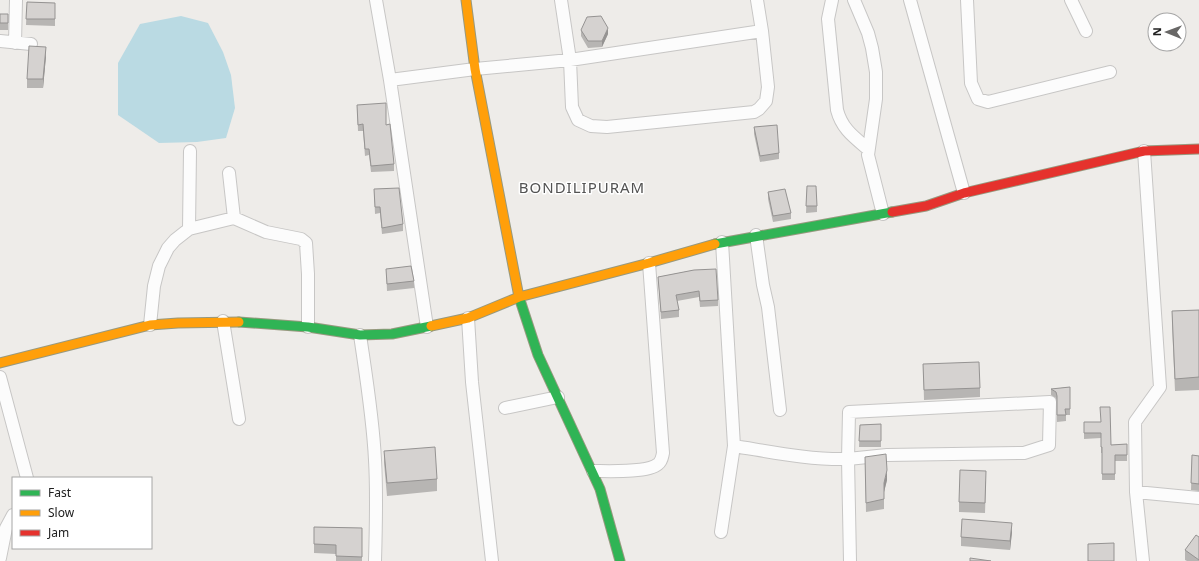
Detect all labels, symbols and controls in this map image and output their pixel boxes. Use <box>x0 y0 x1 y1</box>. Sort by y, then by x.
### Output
north arrow <box>1147 12 1187 52</box>
text: N <box>1149 27 1164 36</box>
district label: BONDILIPURAM <box>519 177 645 197</box>
legend <box>12 477 152 549</box>
text: Fast <box>48 484 72 501</box>
text: Slow <box>48 504 75 521</box>
text: Jam <box>47 524 69 541</box>

